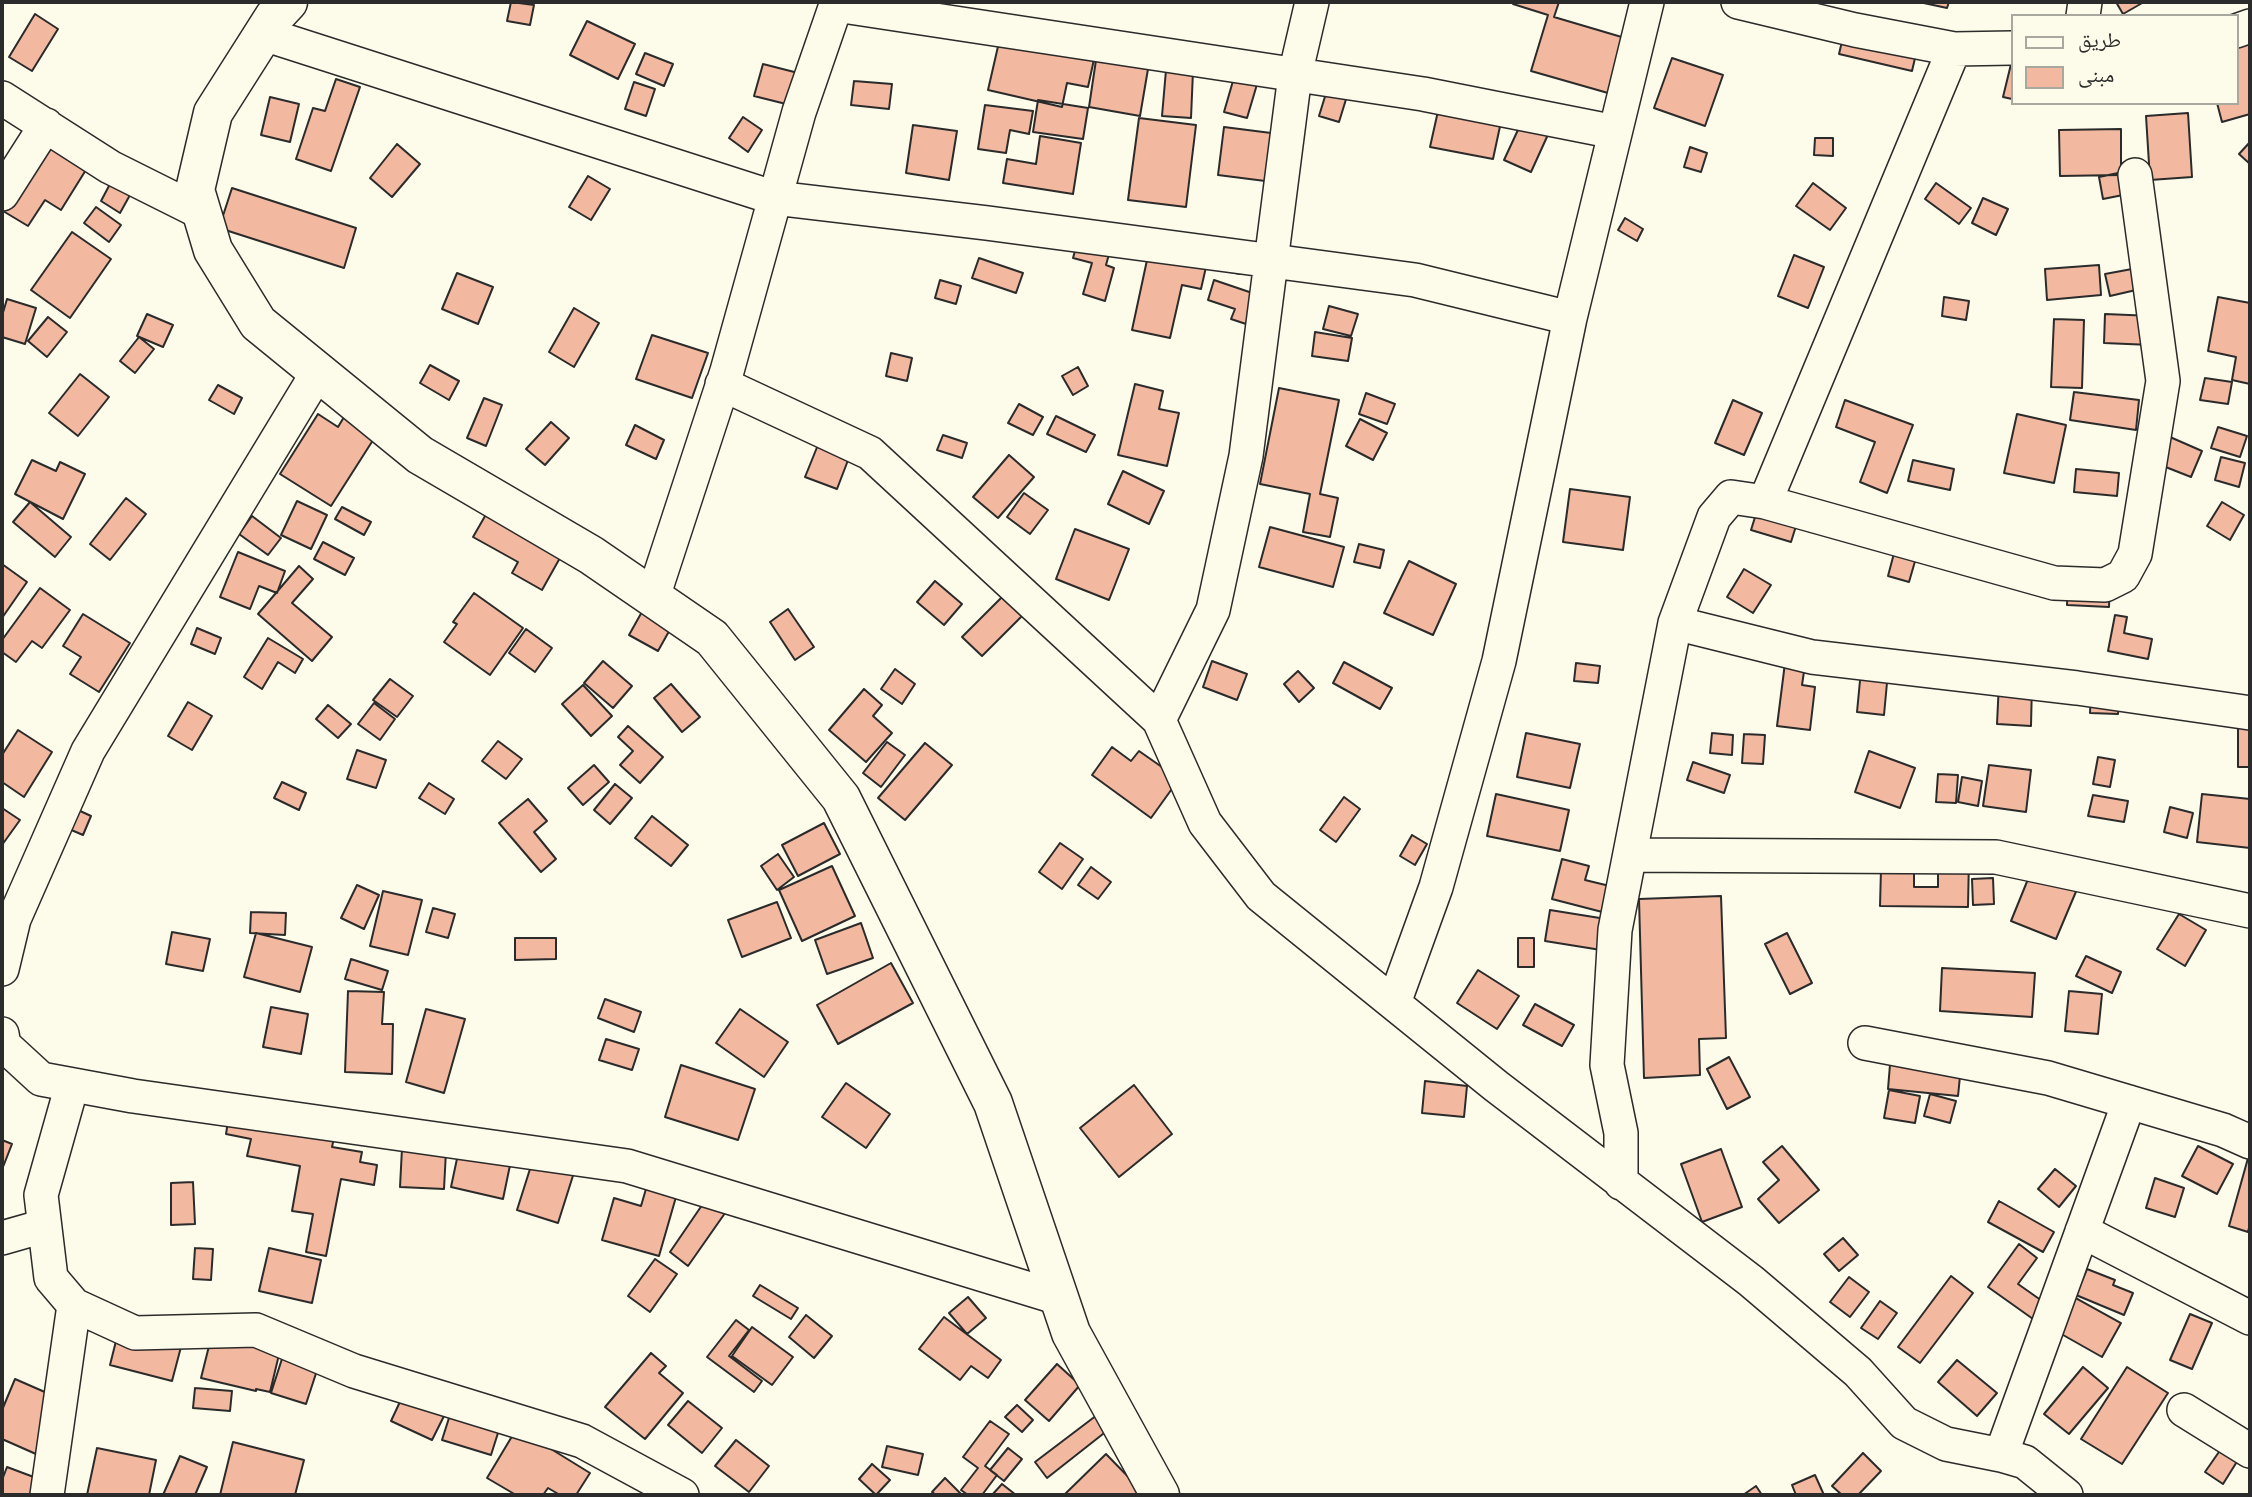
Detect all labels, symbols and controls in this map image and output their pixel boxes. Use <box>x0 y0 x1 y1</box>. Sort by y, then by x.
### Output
legend <box>2010 14 2238 105</box>
text: طريق <box>2078 25 2121 53</box>
text: مبنى <box>2078 60 2114 88</box>

